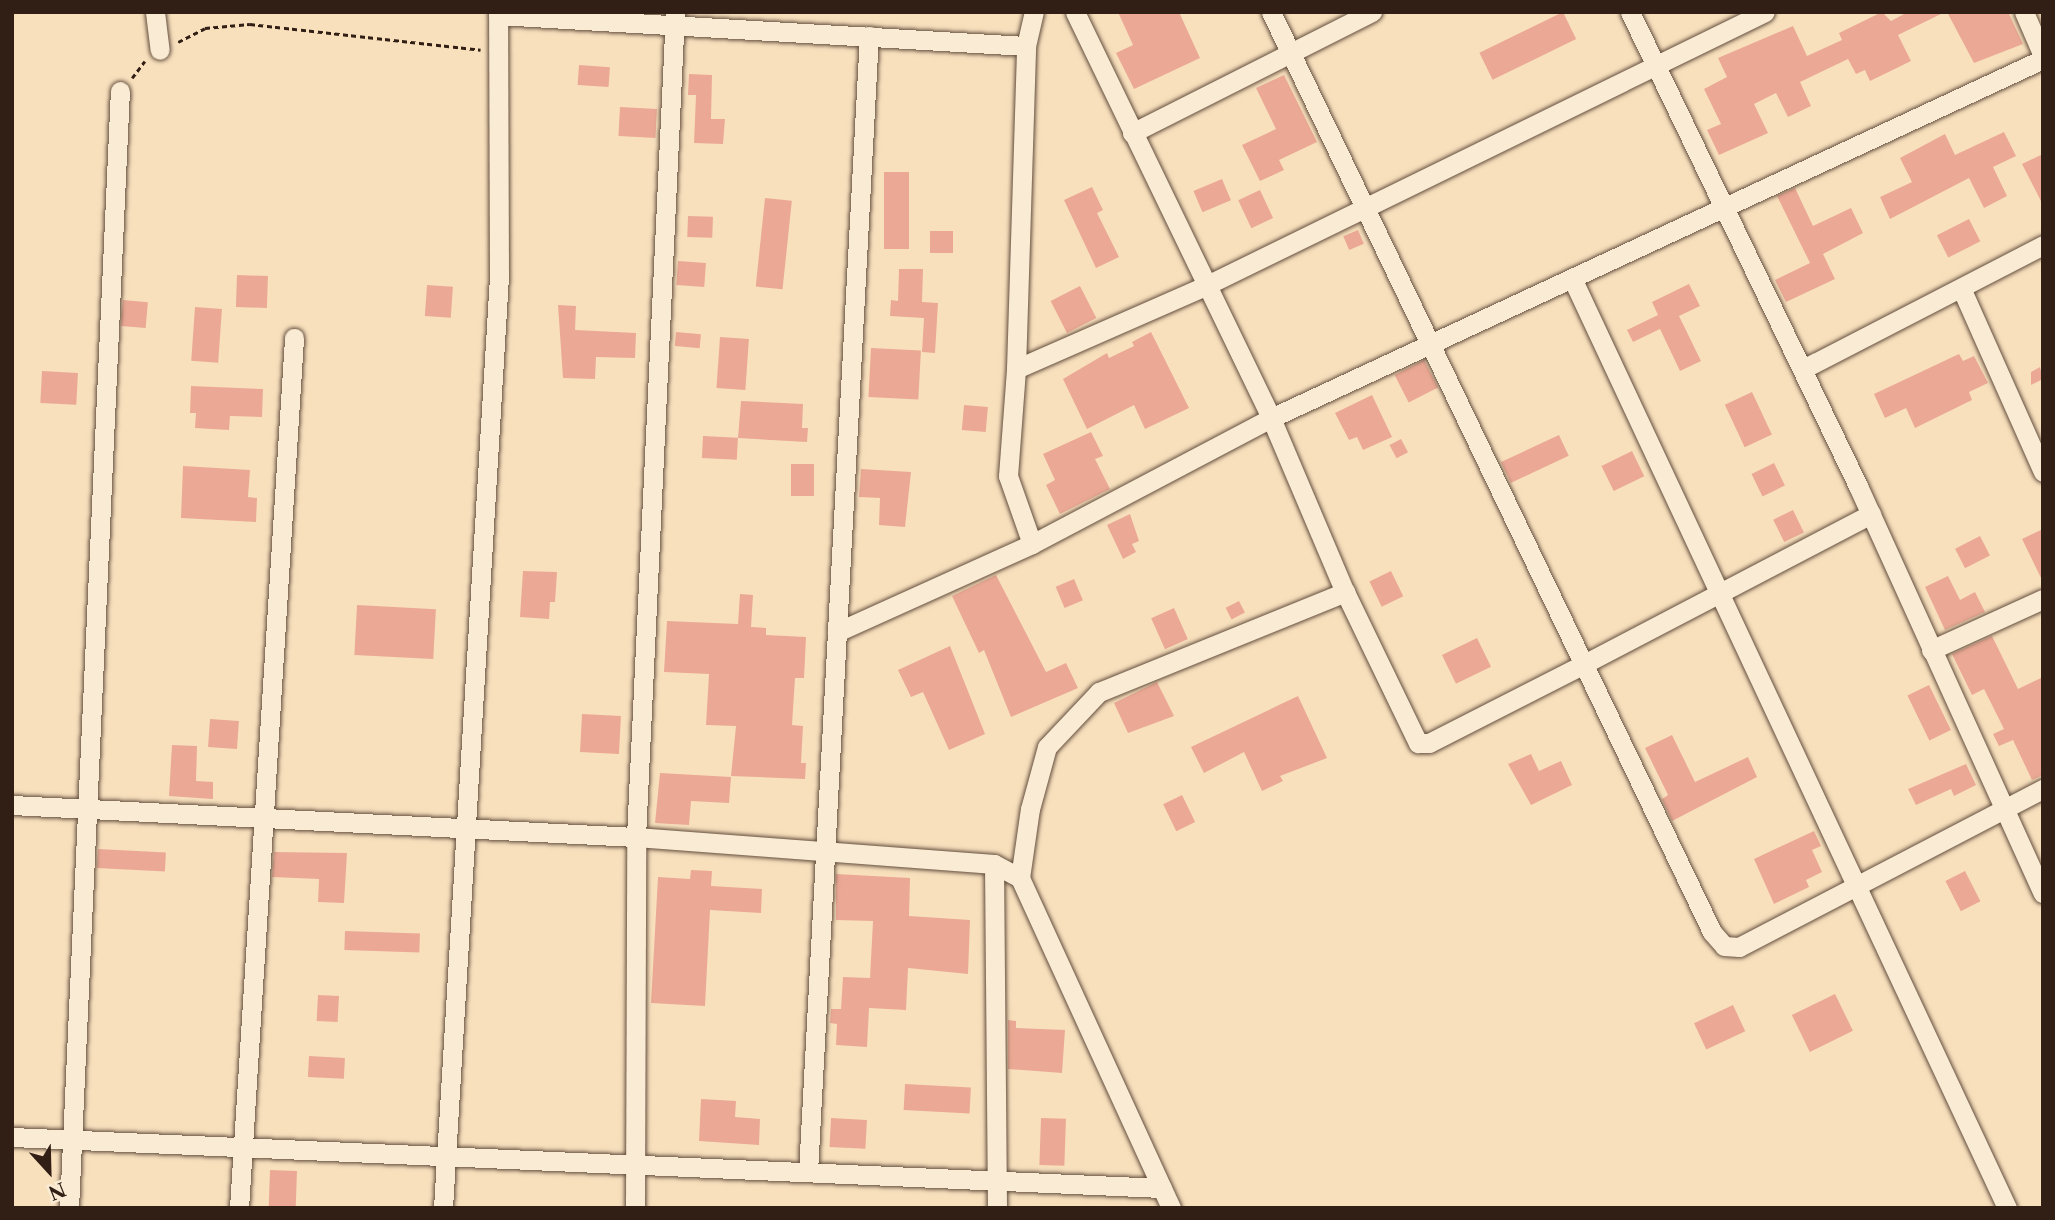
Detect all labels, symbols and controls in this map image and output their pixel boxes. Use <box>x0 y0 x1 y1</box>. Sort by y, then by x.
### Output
north arrow <box>14 1136 84 1206</box>
text: N <box>45 1177 69 1205</box>

